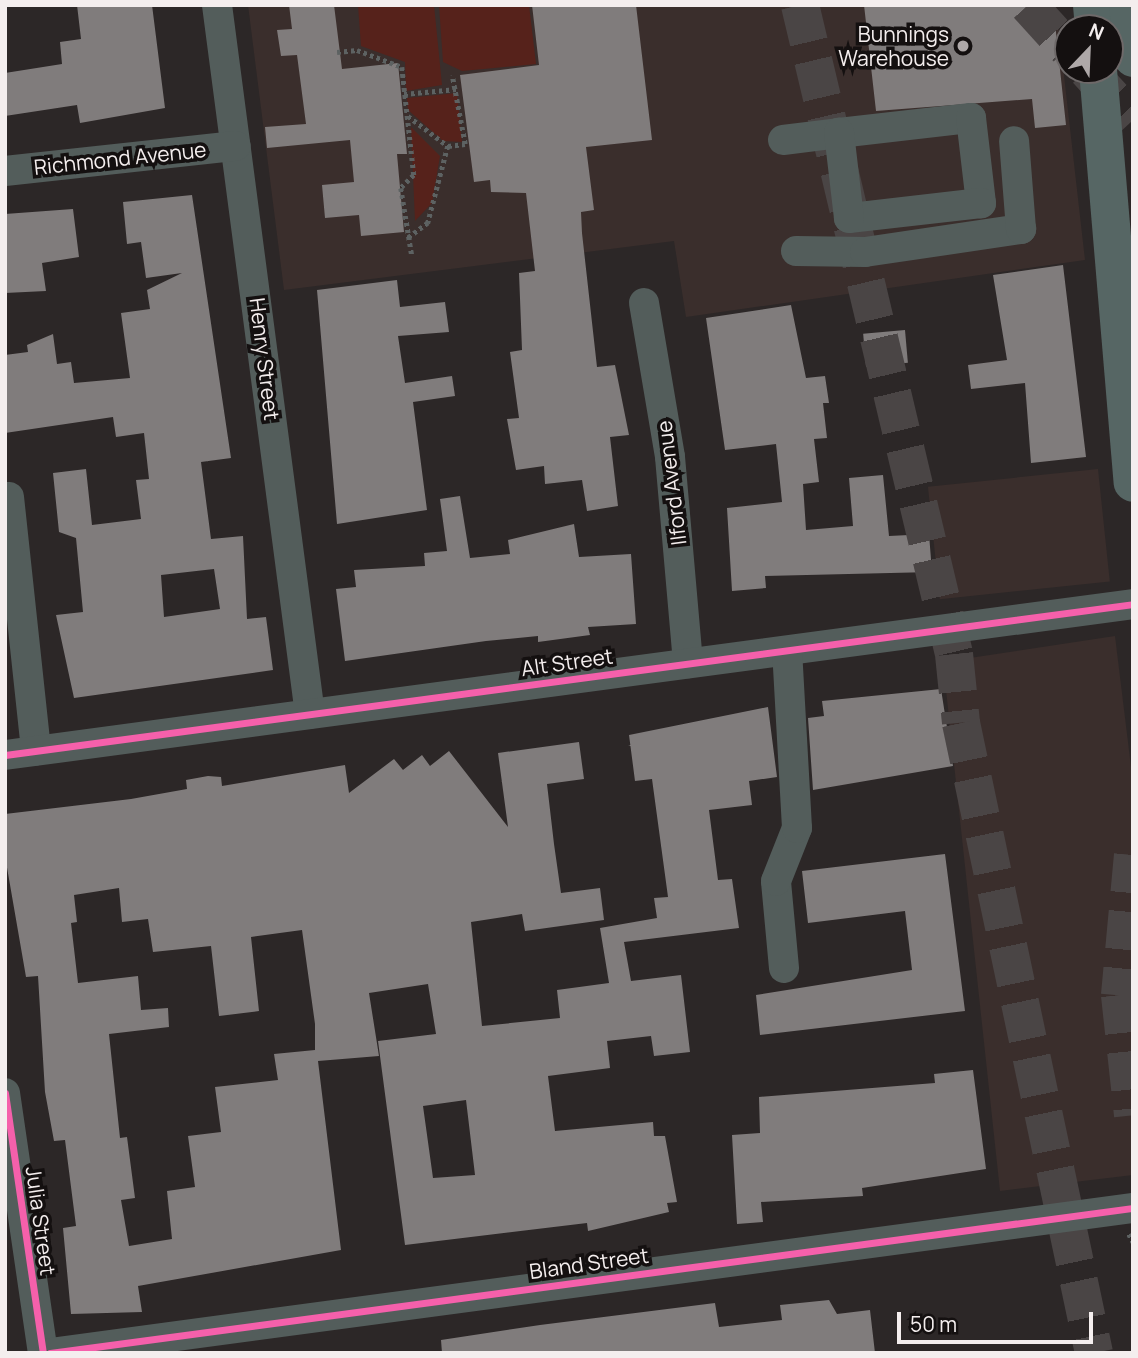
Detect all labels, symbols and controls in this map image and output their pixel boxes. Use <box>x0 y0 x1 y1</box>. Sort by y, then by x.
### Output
north arrow <box>1054 14 1124 84</box>
text: N <box>1085 17 1108 46</box>
place label: Bunnings Warehouse <box>838 21 949 71</box>
marker: Bunnings Warehouse <box>955 38 971 54</box>
street label: Richmond Avenue <box>32 136 208 180</box>
street label: Henry Street <box>245 296 285 422</box>
street label: Ilford Avenue <box>651 419 691 547</box>
street label: Alt Street <box>519 643 615 681</box>
street label: Julia Street <box>21 1165 61 1277</box>
street label: Bland Street <box>528 1242 650 1284</box>
scale bar <box>900 1298 1096 1342</box>
text: 50 m <box>910 1310 957 1338</box>

